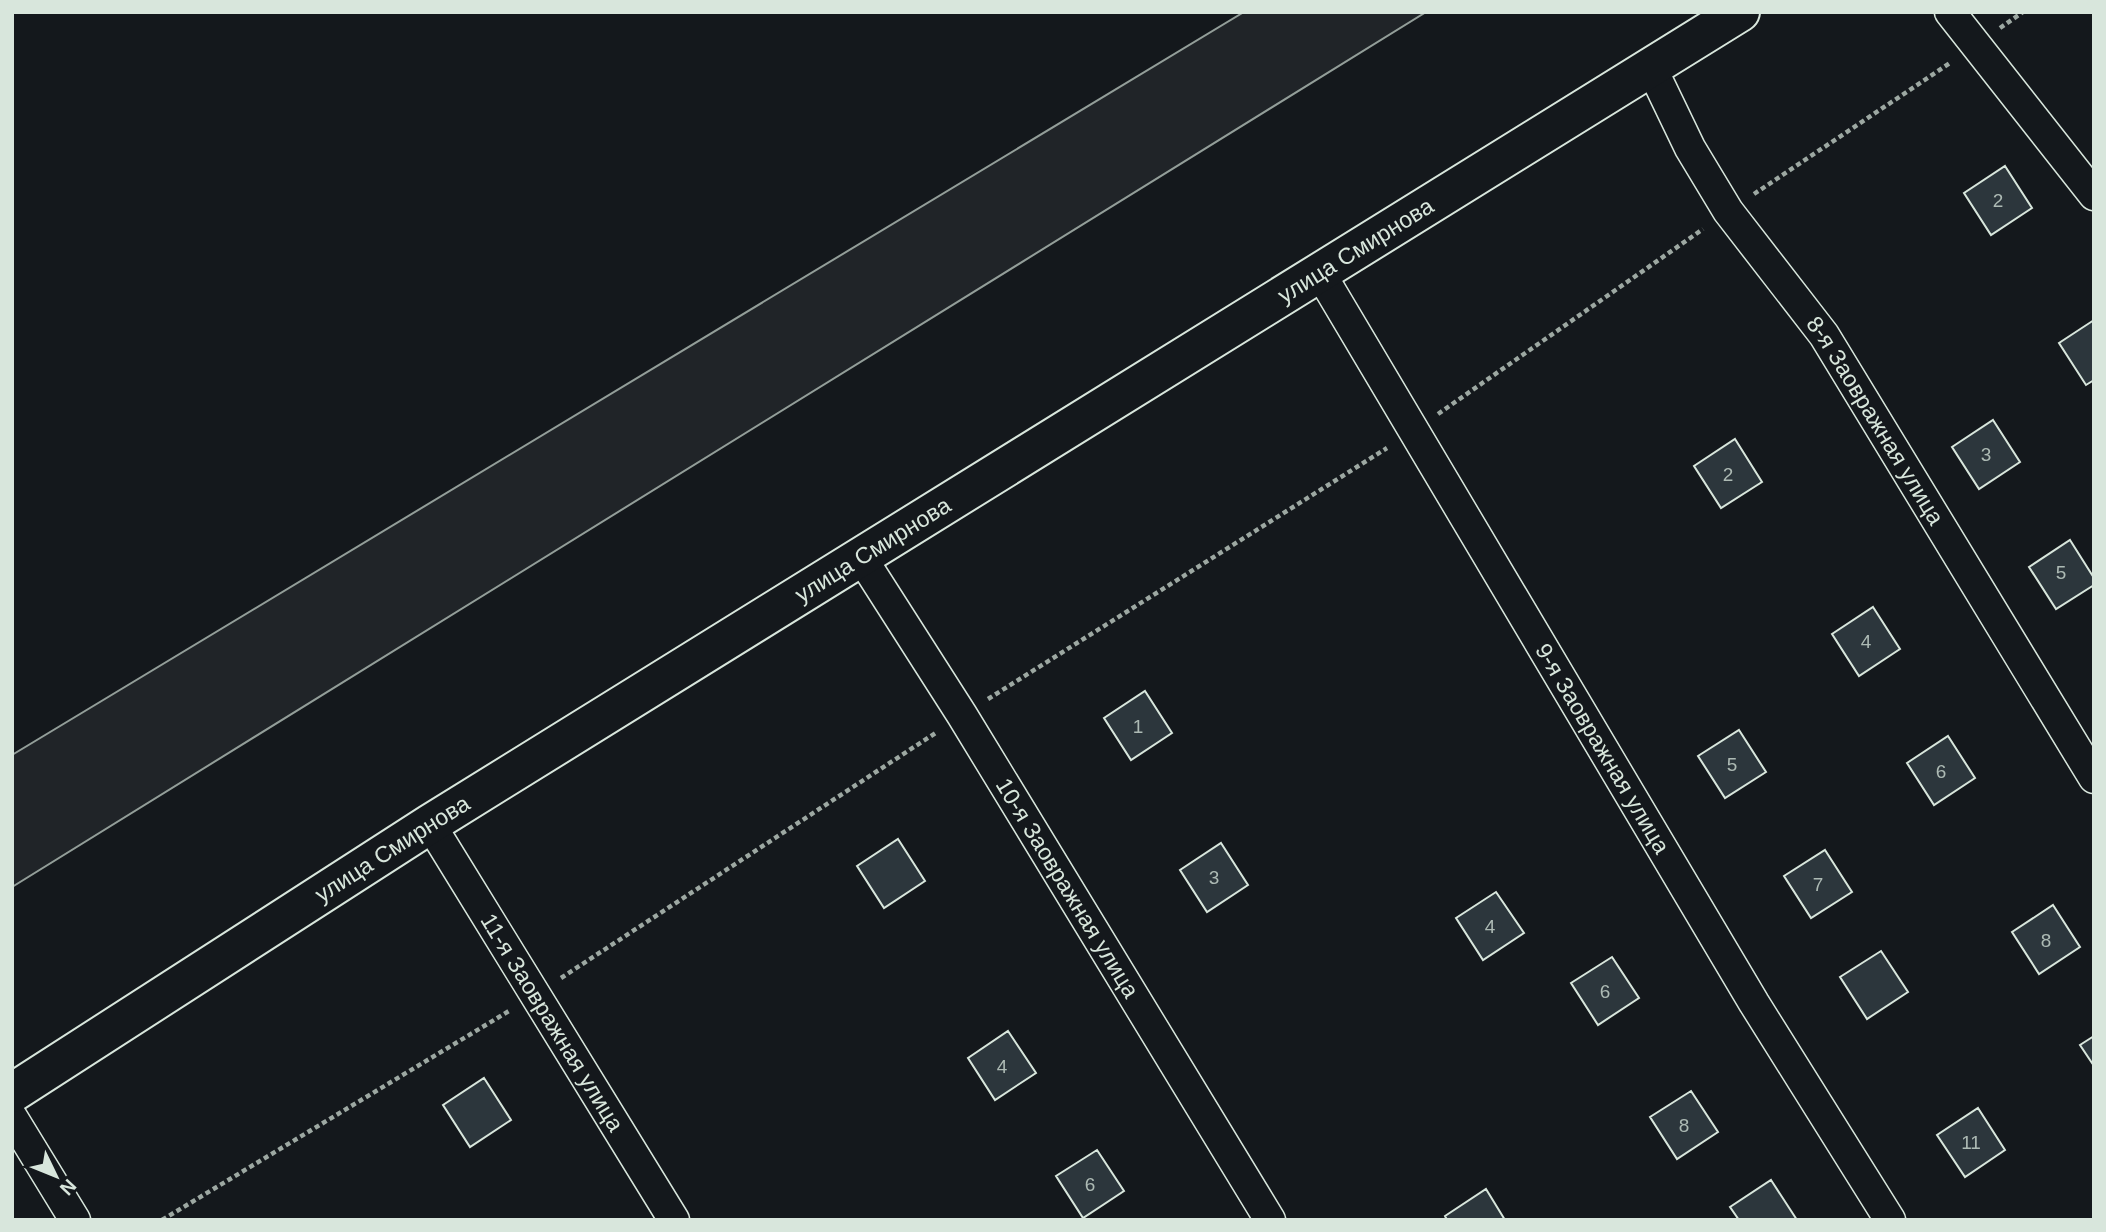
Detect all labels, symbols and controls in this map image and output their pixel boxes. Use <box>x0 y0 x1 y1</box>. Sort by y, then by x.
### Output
house number: 2 <box>1993 190 2003 211</box>
street label: улица Смирнова <box>1273 192 1438 308</box>
street label: 8-я Заовражная улица <box>1801 311 1949 529</box>
house number: 3 <box>1981 444 1991 465</box>
house number: 2 <box>1723 464 1733 485</box>
street label: улица Смирнова <box>790 492 955 607</box>
house number: 5 <box>2056 562 2066 583</box>
house number: 4 <box>1861 631 1872 652</box>
street label: 9-я Заовражная улица <box>1530 639 1675 858</box>
house number: 1 <box>1133 716 1143 737</box>
house number: 5 <box>1727 754 1737 775</box>
house number: 6 <box>1936 761 1946 782</box>
street label: 10-я Заовражная улица <box>991 773 1144 1003</box>
street label: улица Смирнова <box>310 790 474 907</box>
house number: 3 <box>1209 867 1219 888</box>
house number: 7 <box>1813 874 1823 895</box>
street label: 11-я Заовражная улица <box>475 909 629 1136</box>
house number: 4 <box>1485 916 1496 937</box>
house number: 8 <box>2041 930 2051 951</box>
house number: 6 <box>1600 981 1610 1002</box>
house number: 4 <box>997 1056 1008 1077</box>
house number: 8 <box>1679 1115 1689 1136</box>
house number: 11 <box>1961 1132 1981 1153</box>
north arrow <box>21 1141 91 1211</box>
house number: 6 <box>1085 1174 1095 1195</box>
text: N <box>56 1175 80 1199</box>

